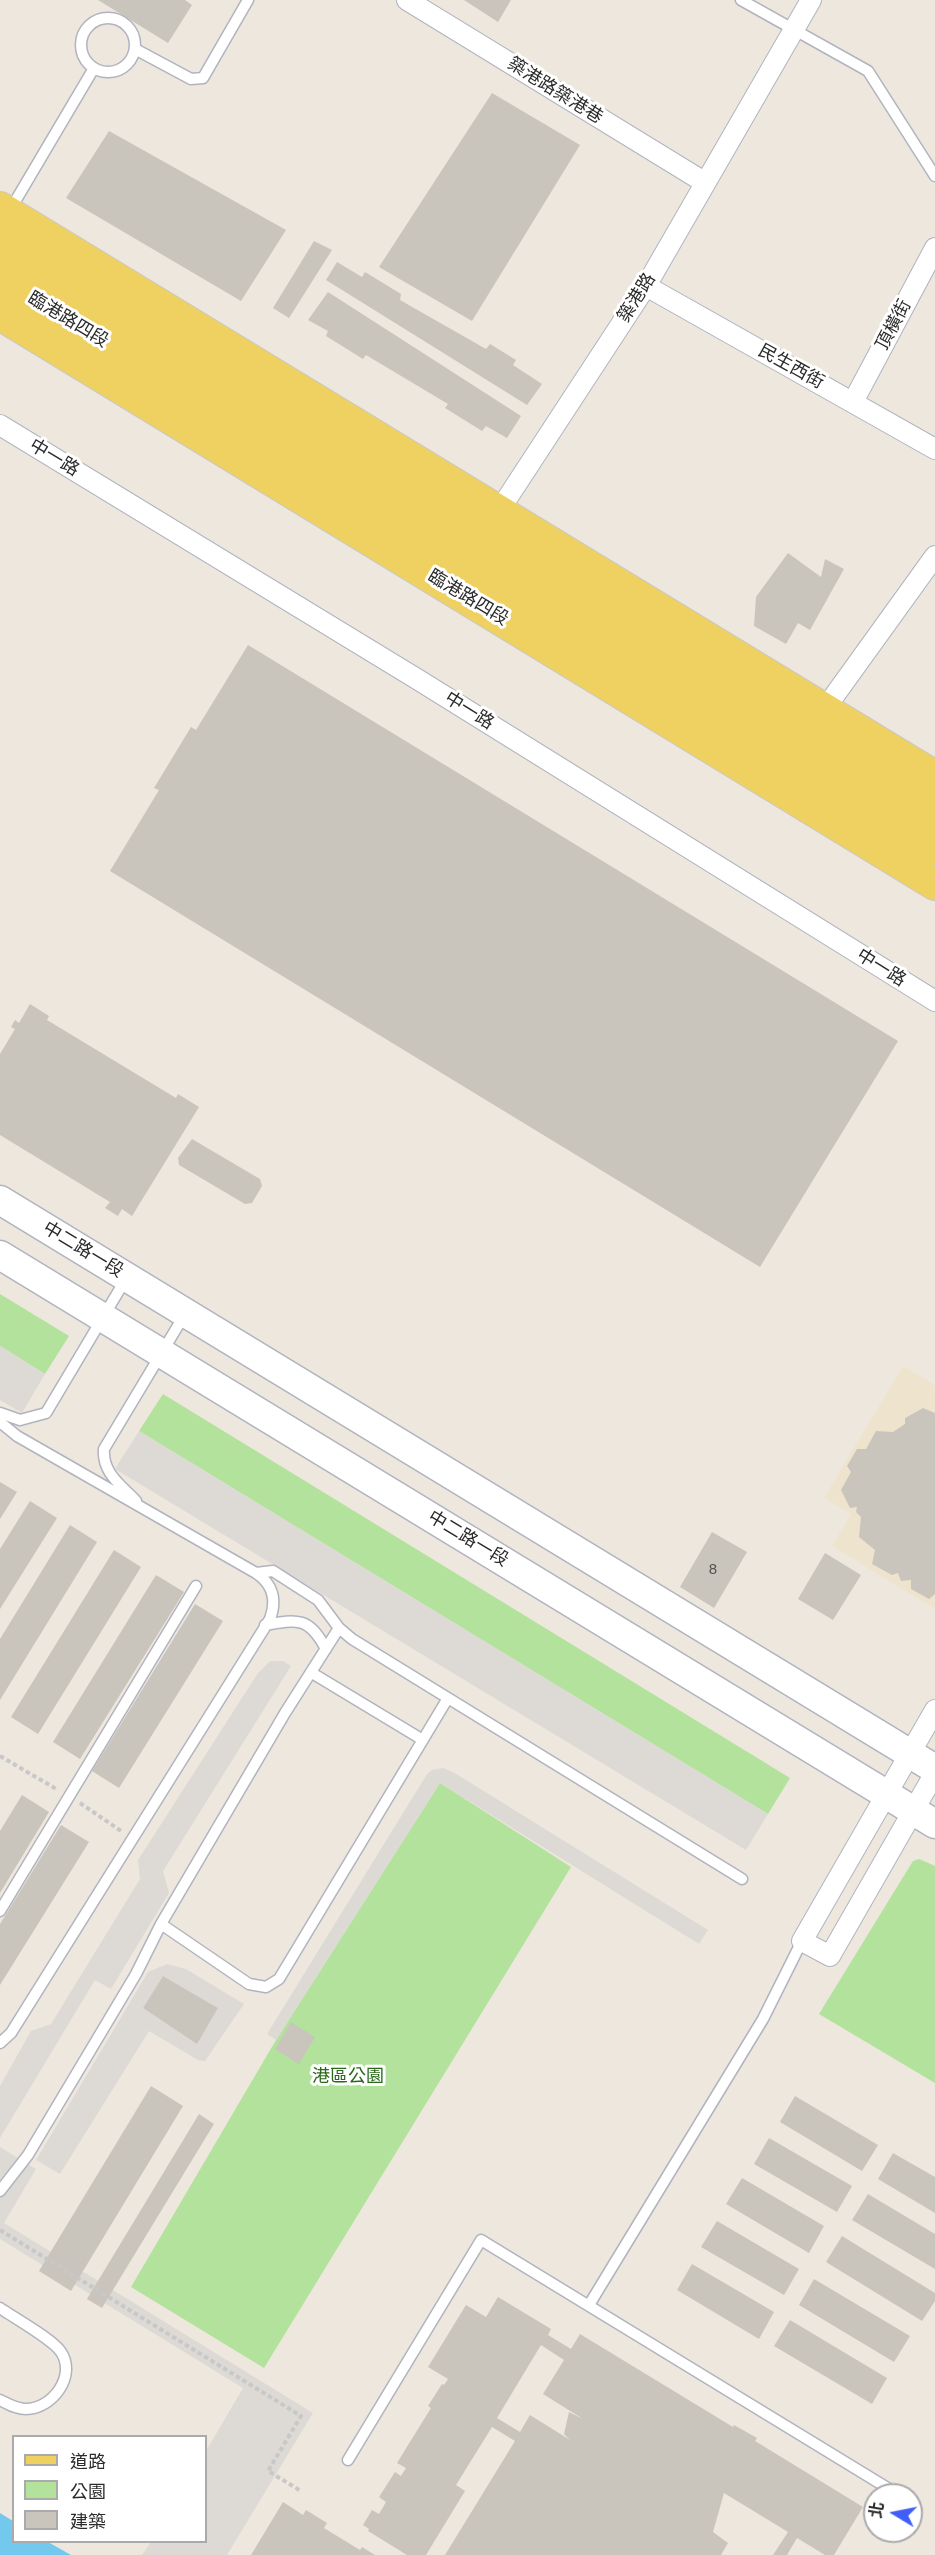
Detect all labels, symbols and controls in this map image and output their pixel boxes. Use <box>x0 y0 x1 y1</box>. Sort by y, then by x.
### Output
street label: 築港路築港巷 <box>503 53 607 129</box>
street label: 築港路 <box>614 269 660 327</box>
street label: 臨港路四段 <box>24 288 112 352</box>
street label: 頂橫街 <box>872 296 916 354</box>
street label: 民生西街 <box>754 340 828 394</box>
street label: 中一路 <box>25 435 83 481</box>
street label: 臨港路四段 <box>424 566 512 630</box>
street label: 中一路 <box>440 688 498 734</box>
street label: 中一路 <box>852 945 910 991</box>
street label: 中二路一段 <box>39 1218 127 1282</box>
street label: 中二路一段 <box>424 1507 512 1571</box>
house number: 8 <box>709 1561 717 1579</box>
park label: 港區公園 <box>312 2066 384 2088</box>
legend <box>12 2435 207 2543</box>
text: 道路 <box>70 2452 106 2472</box>
text: 公園 <box>70 2482 106 2502</box>
north arrow <box>863 2483 923 2543</box>
text: 北 <box>867 2501 887 2520</box>
text: 建築 <box>70 2512 106 2532</box>

